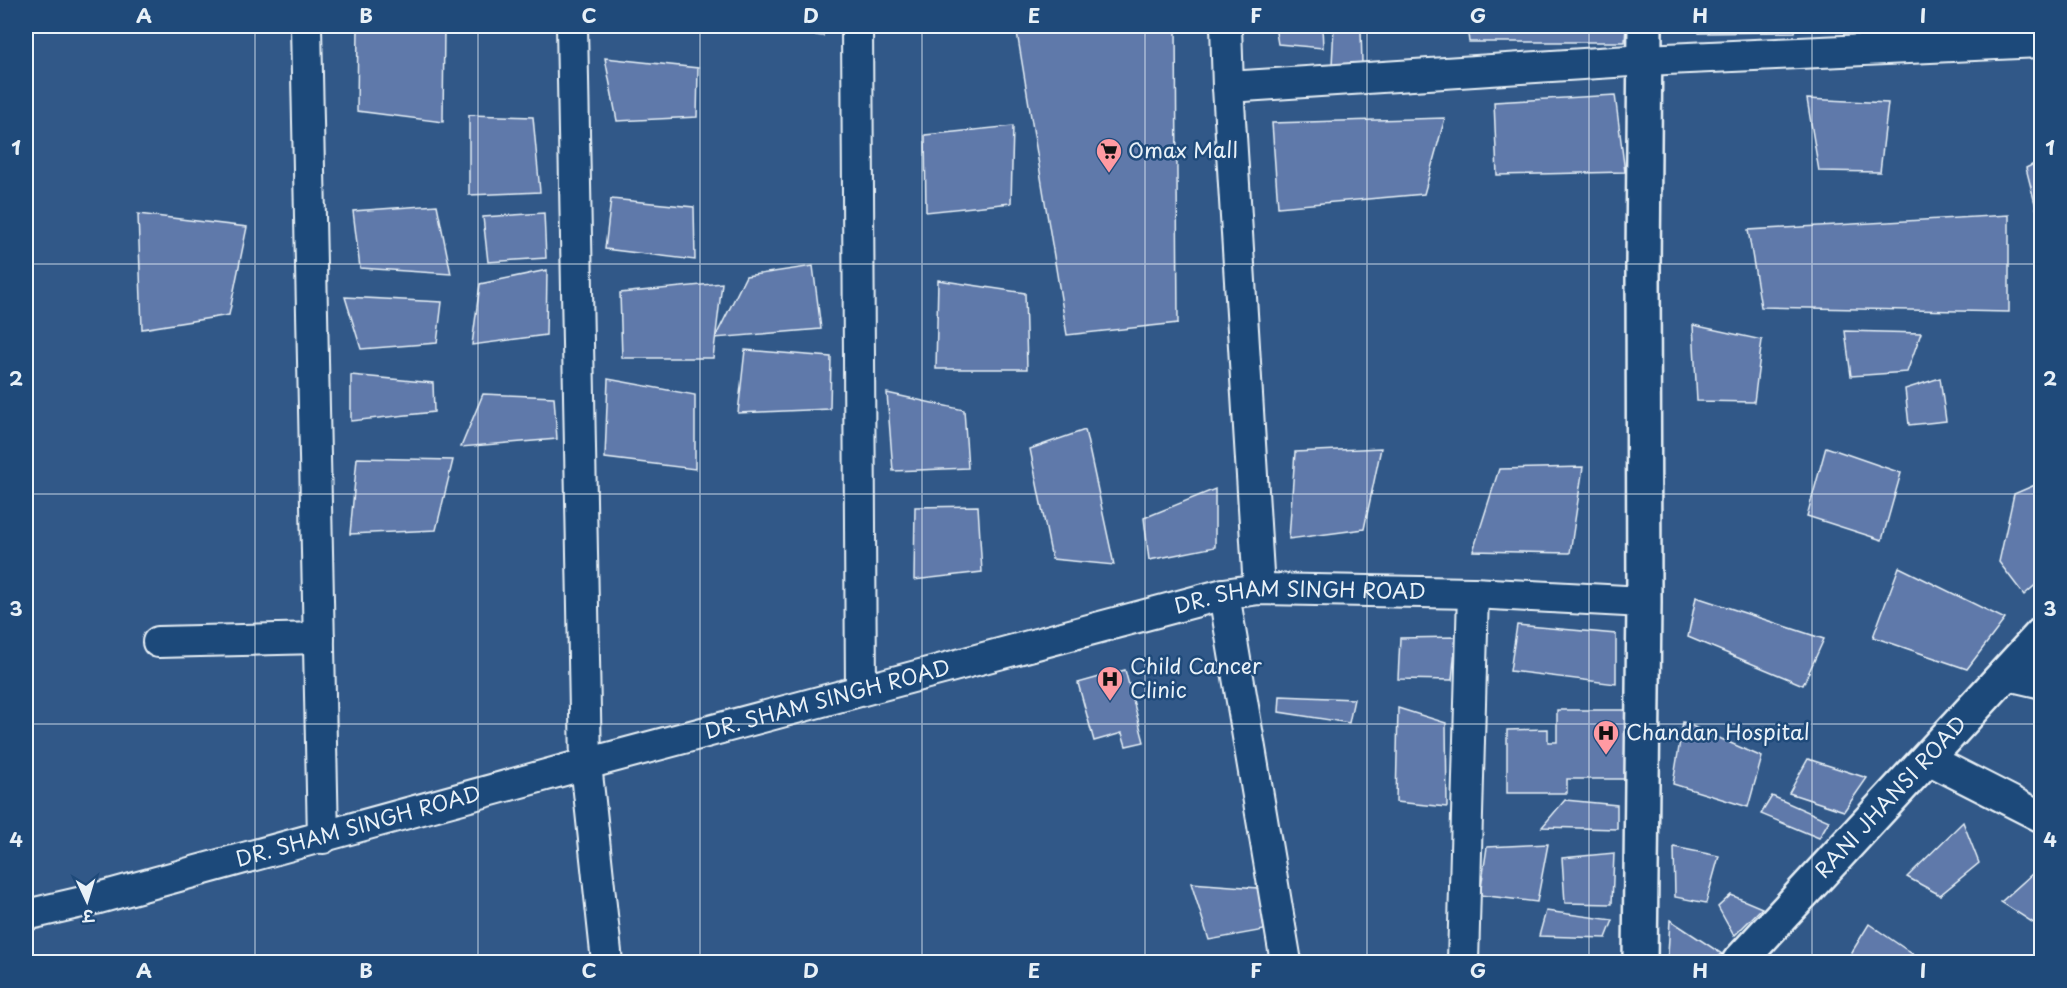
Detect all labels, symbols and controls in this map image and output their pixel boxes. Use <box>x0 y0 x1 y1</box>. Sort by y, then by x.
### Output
text: A <box>136 0 152 30</box>
text: B <box>359 0 373 30</box>
text: C <box>581 0 597 30</box>
text: D <box>803 0 819 30</box>
text: E <box>1028 0 1040 30</box>
text: F <box>1250 0 1262 30</box>
text: G <box>1470 0 1486 30</box>
text: H <box>1692 0 1708 30</box>
text: I <box>1920 0 1926 30</box>
text: 1 <box>11 132 21 162</box>
text: 1 <box>2045 132 2055 162</box>
place label: Omax Mall <box>1128 133 1238 165</box>
supermarket icon: Omax Mall <box>1094 136 1124 174</box>
text: 2 <box>9 363 23 393</box>
text: 2 <box>2043 363 2057 393</box>
street label: DR. SHAM SINGH ROAD <box>1170 571 1426 621</box>
text: 3 <box>9 593 23 623</box>
text: 3 <box>2043 593 2057 623</box>
place label: Child Cancer Clinic <box>1130 649 1262 705</box>
street label: DR. SHAM SINGH ROAD <box>701 650 953 746</box>
hospital icon: Child Cancer Clinic <box>1095 664 1125 702</box>
street label: RANI JHANSI ROAD <box>1806 708 1973 885</box>
place label: Chandan Hospital <box>1626 715 1810 747</box>
hospital icon: Chandan Hospital <box>1591 718 1621 756</box>
street label: DR. SHAM SINGH ROAD <box>232 776 484 874</box>
text: 4 <box>9 824 23 854</box>
text: 4 <box>2043 824 2057 854</box>
north arrow <box>57 871 117 931</box>
text: उ <box>81 904 96 929</box>
text: A <box>136 955 152 985</box>
text: B <box>359 955 373 985</box>
text: C <box>581 955 597 985</box>
text: D <box>803 955 819 985</box>
text: E <box>1028 955 1040 985</box>
text: F <box>1250 955 1262 985</box>
text: G <box>1470 955 1486 985</box>
text: H <box>1692 955 1708 985</box>
text: I <box>1920 955 1926 985</box>

